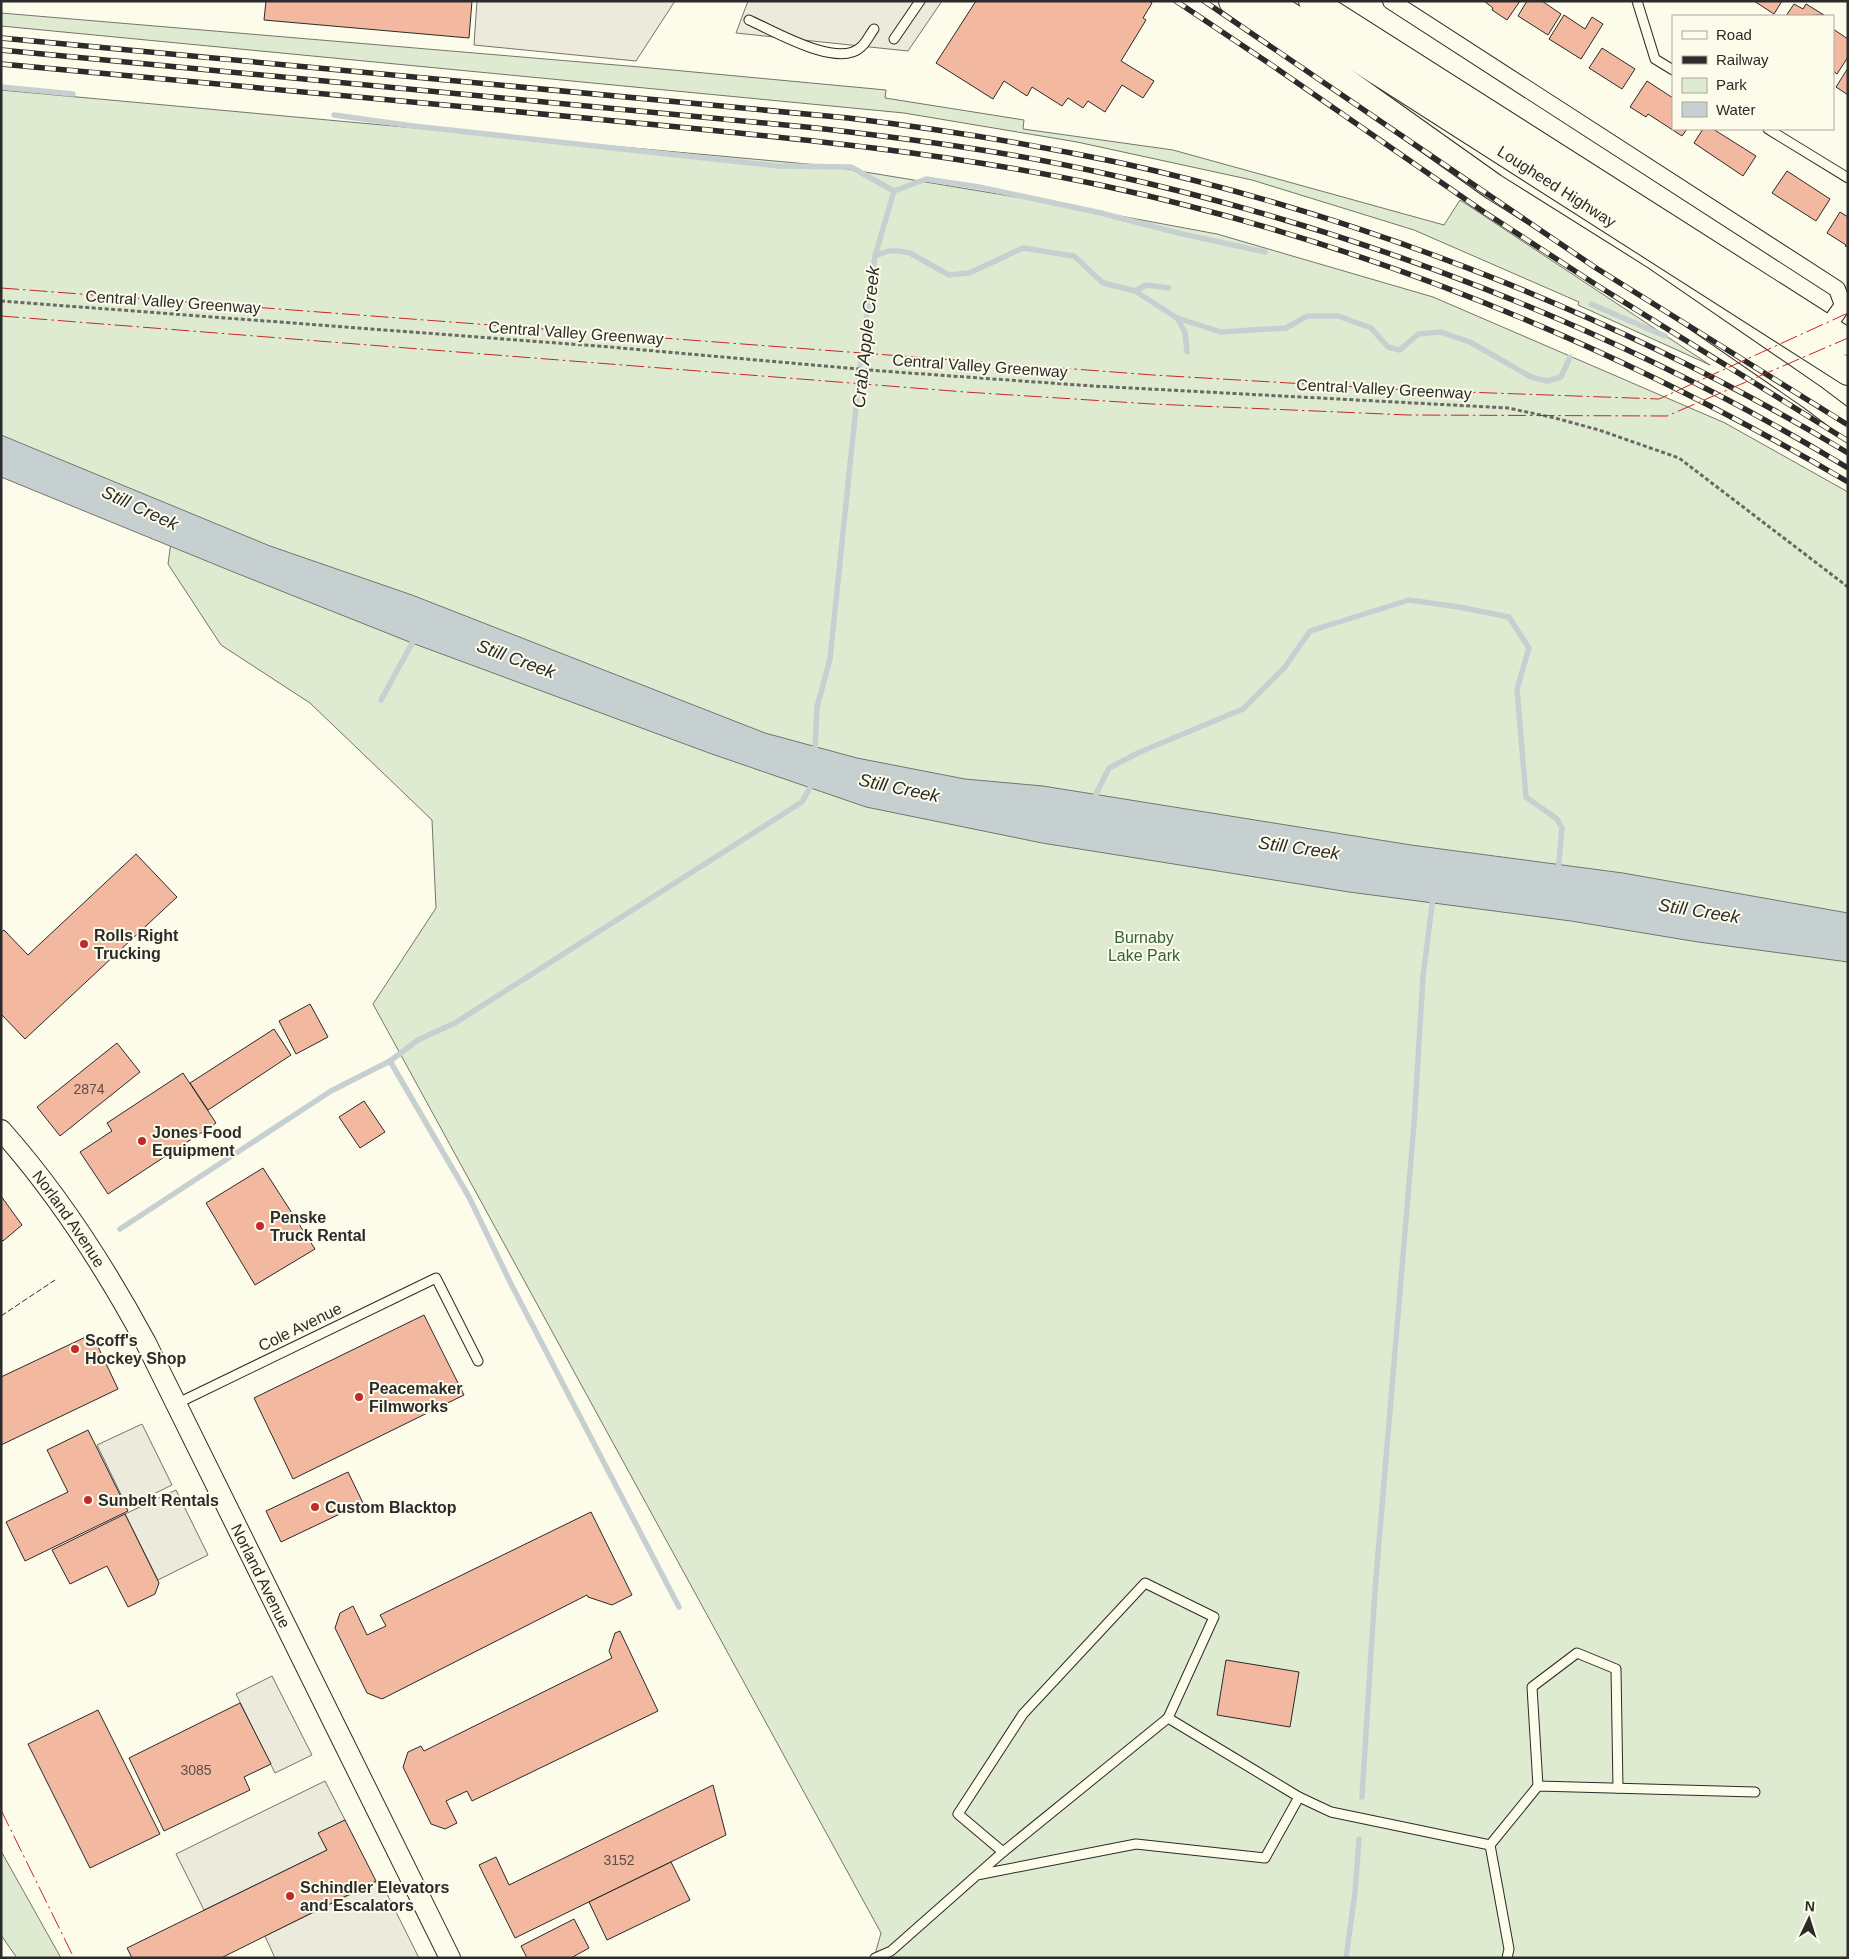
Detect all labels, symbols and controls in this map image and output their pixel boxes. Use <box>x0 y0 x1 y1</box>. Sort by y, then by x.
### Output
legend <box>1672 15 1834 130</box>
text: Road <box>1716 26 1752 43</box>
text: Railway <box>1716 51 1769 68</box>
text: Park <box>1716 76 1747 93</box>
text: Water <box>1716 101 1755 118</box>
street label: Lougheed Highway <box>1495 142 1619 230</box>
water label: Crab Apple Creek <box>849 264 883 409</box>
street label: Central Valley Greenway <box>85 287 261 317</box>
street label: Central Valley Greenway <box>488 318 664 348</box>
street label: Central Valley Greenway <box>892 351 1068 381</box>
street label: Central Valley Greenway <box>1296 376 1472 402</box>
water label: Still Creek <box>99 482 182 535</box>
water label: Still Creek <box>474 636 559 683</box>
water label: Still Creek <box>857 770 942 807</box>
water label: Still Creek <box>1257 832 1342 864</box>
water label: Still Creek <box>1657 895 1742 927</box>
place label: Rolls Right Trucking <box>94 927 179 962</box>
park label: Burnaby Lake Park <box>1108 929 1181 964</box>
marker: Rolls Right Trucking <box>78 938 90 950</box>
house number: 2874 <box>73 1081 105 1097</box>
place label: Jones Food Equipment <box>152 1124 242 1159</box>
marker: Jones Food Equipment <box>136 1135 148 1147</box>
street label: Norland Avenue <box>30 1167 108 1270</box>
place label: Penske Truck Rental <box>270 1209 366 1244</box>
marker: Penske Truck Rental <box>254 1220 266 1232</box>
street label: Cole Avenue <box>256 1299 344 1354</box>
place label: Scoff's Hockey Shop <box>85 1332 187 1367</box>
marker: Scoff's Hockey Shop <box>69 1343 81 1355</box>
place label: Peacemaker Filmworks <box>369 1380 462 1415</box>
marker: Peacemaker Filmworks <box>353 1391 365 1403</box>
place label: Sunbelt Rentals <box>98 1492 219 1509</box>
marker: Sunbelt Rentals <box>82 1494 94 1506</box>
place label: Custom Blacktop <box>325 1499 457 1516</box>
marker: Custom Blacktop <box>309 1501 321 1513</box>
street label: Norland Avenue <box>228 1521 294 1631</box>
house number: 3085 <box>180 1762 212 1778</box>
house number: 3152 <box>603 1852 635 1868</box>
place label: Schindler Elevators and Escalators <box>300 1879 449 1914</box>
marker: Schindler Elevators and Escalators <box>284 1890 296 1902</box>
north arrow <box>1784 1894 1834 1944</box>
text: N <box>1804 1898 1816 1914</box>

